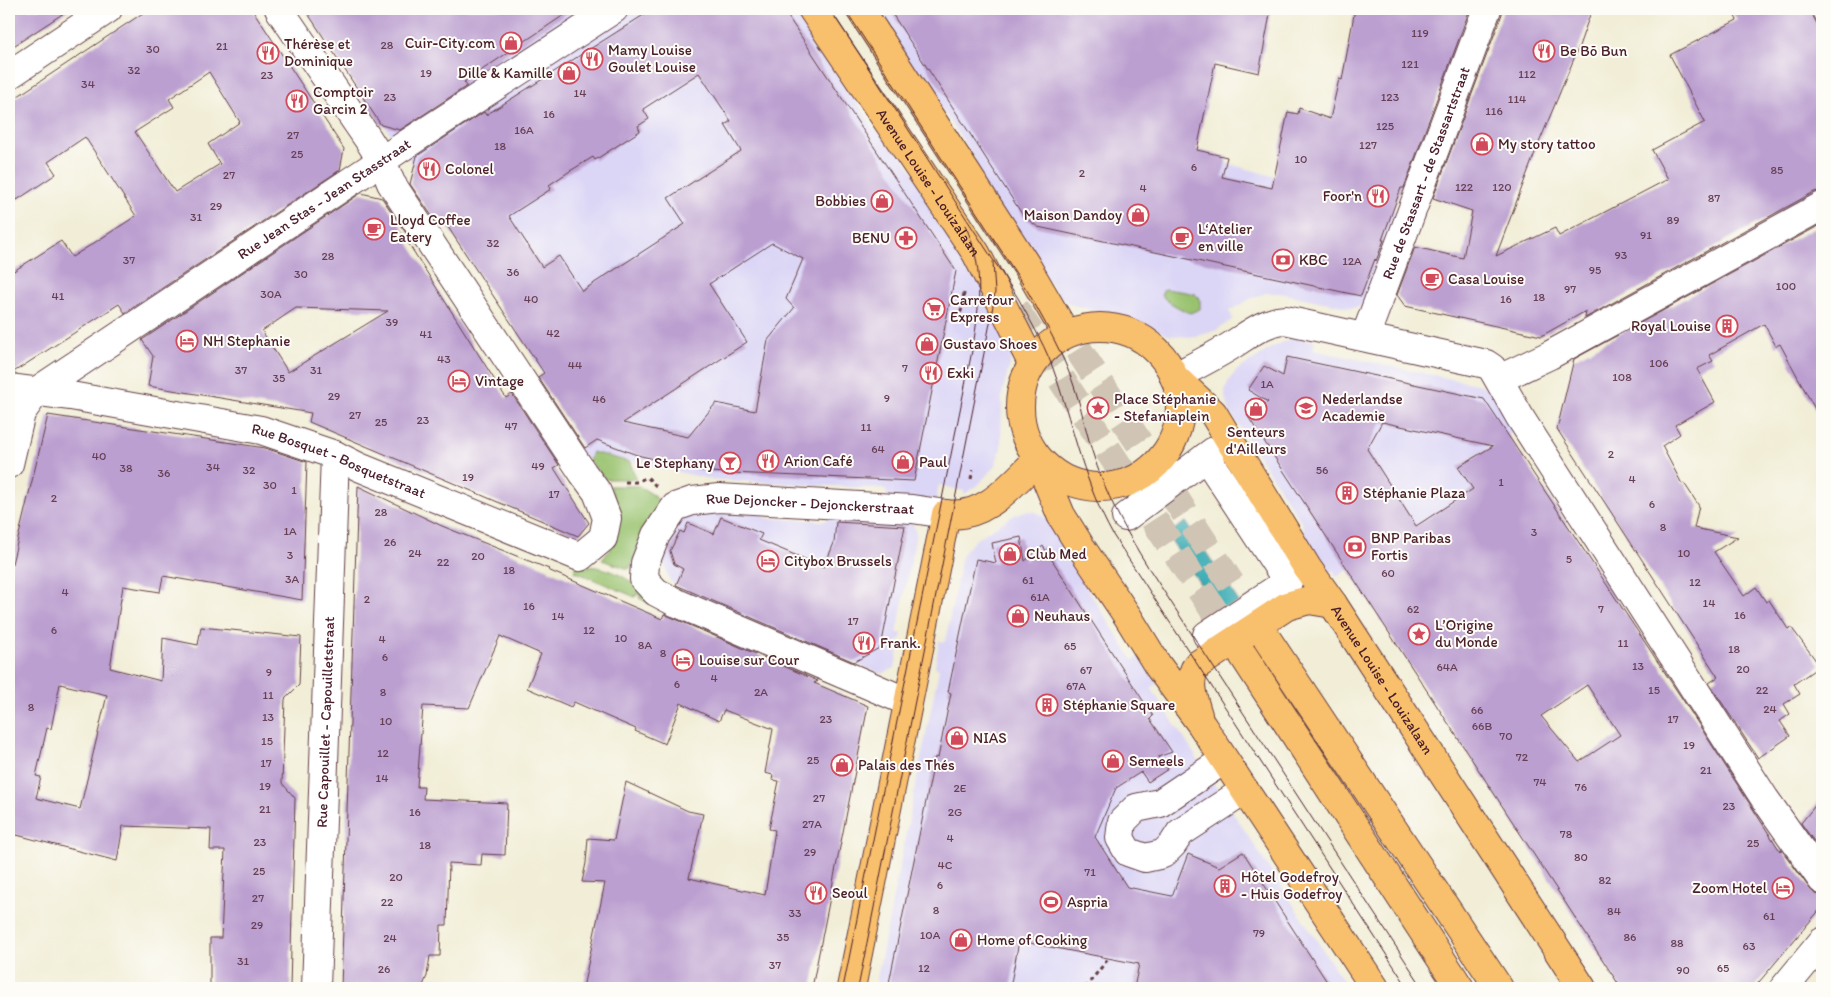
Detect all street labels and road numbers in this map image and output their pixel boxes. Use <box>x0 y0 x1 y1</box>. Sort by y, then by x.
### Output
street label: Rue de Stassart - de Stassartstraat <box>1378 64 1474 282</box>
street label: Avenue Louise - Louizalaan <box>872 105 985 260</box>
street label: Rue Jean Stas - Jean Stasstraat <box>234 135 415 263</box>
street label: Rue Bosquet - Bosquetstraat <box>250 420 429 502</box>
street label: Rue Dejoncker - Dejonckerstraat <box>705 489 915 518</box>
street label: Avenue Louise - Louizalaan <box>1327 602 1437 758</box>
street label: Rue Capouillet - Capouilletstraat <box>313 616 338 828</box>

